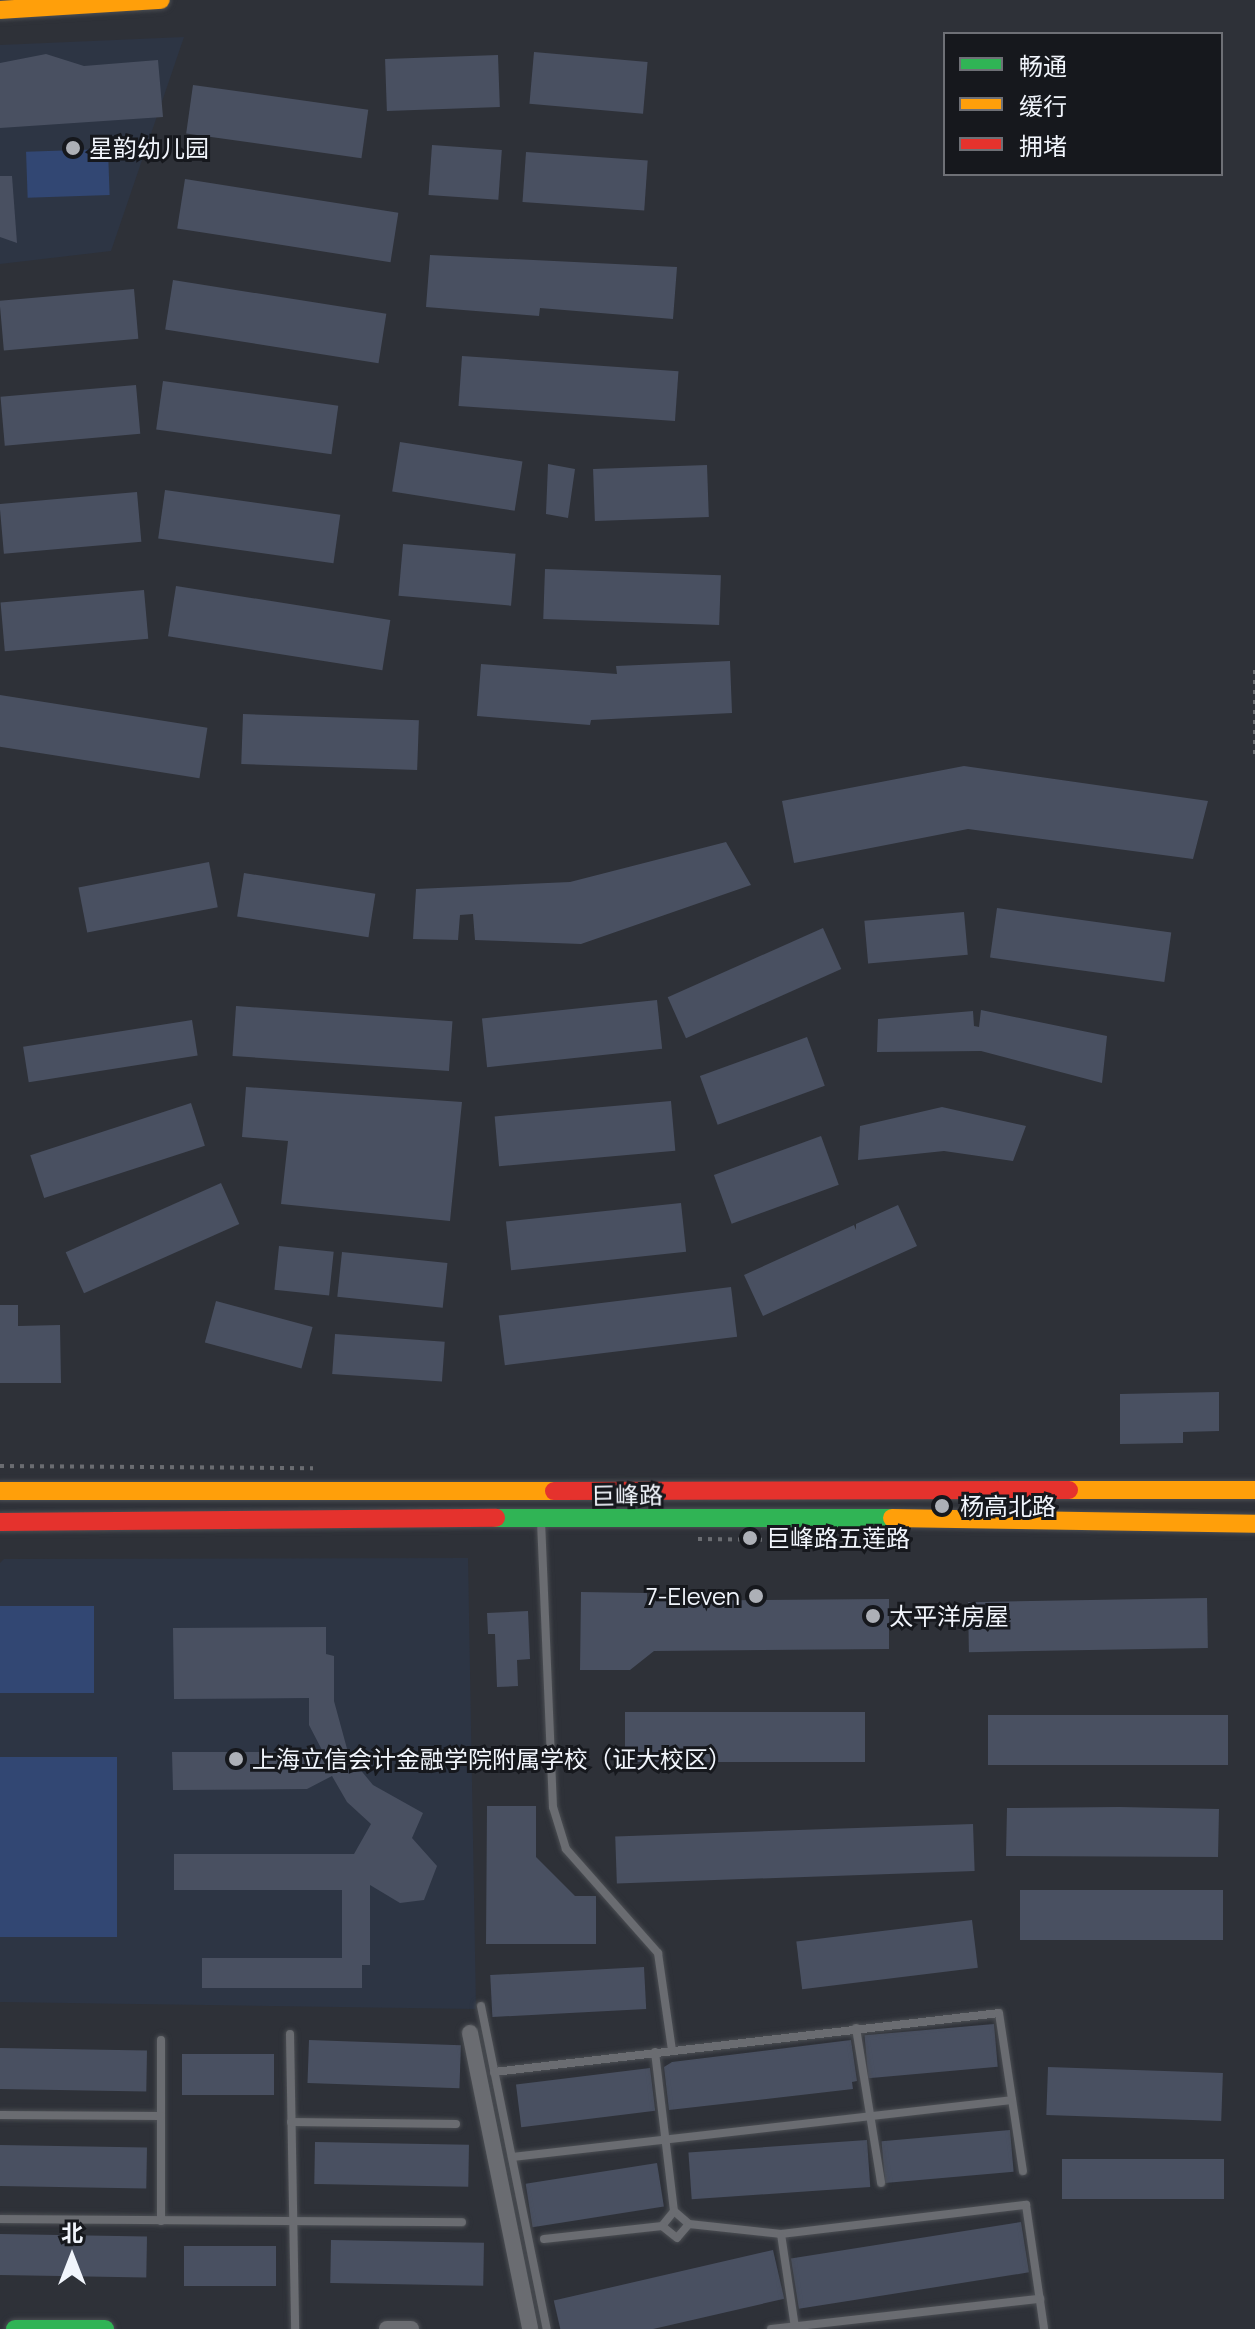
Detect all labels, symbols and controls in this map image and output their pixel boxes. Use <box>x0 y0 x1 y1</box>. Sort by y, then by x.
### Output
legend <box>943 32 1223 176</box>
text: 畅通 <box>1019 49 1067 82</box>
text: 缓行 <box>1019 89 1067 122</box>
text: 拥堵 <box>1019 129 1067 162</box>
place label: 星韵幼儿园 <box>89 134 209 162</box>
marker: 星韵幼儿园 <box>64 139 82 157</box>
street label: 巨峰路 <box>591 1480 663 1510</box>
place label: 杨高北路 <box>960 1492 1056 1520</box>
marker: 杨高北路 <box>931 1495 953 1517</box>
place label: 巨峰路五莲路 <box>766 1524 910 1552</box>
marker: 巨峰路五莲路 <box>741 1529 759 1547</box>
place label: 7-Eleven <box>646 1582 740 1610</box>
marker: 7-Eleven <box>747 1587 765 1605</box>
place label: 太平洋房屋 <box>889 1602 1009 1630</box>
marker: 太平洋房屋 <box>864 1607 882 1625</box>
place label: 上海立信会计金融学院附属学校（证大校区） <box>252 1745 732 1773</box>
marker: 上海立信会计金融学院附属学校（证大校区） <box>227 1750 245 1768</box>
north arrow <box>32 2217 112 2297</box>
text: 北 <box>61 2218 83 2248</box>

